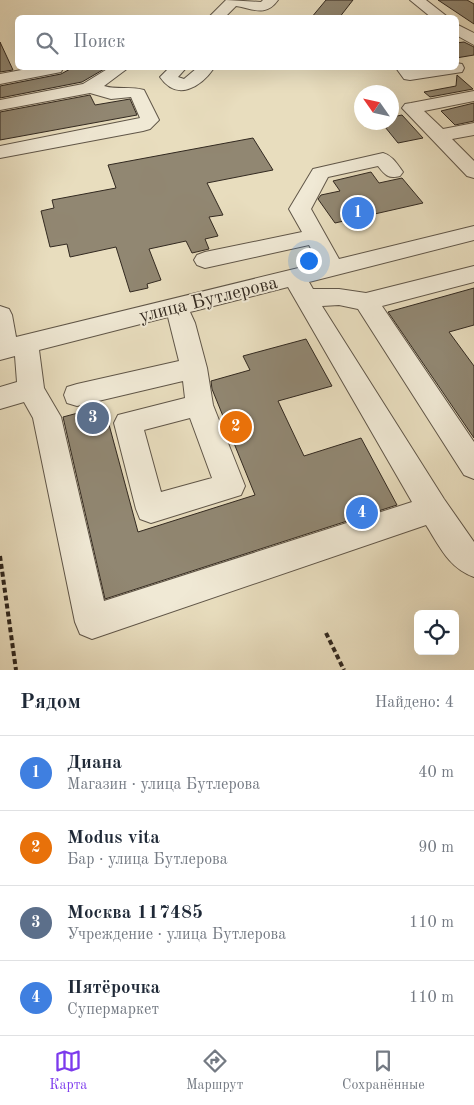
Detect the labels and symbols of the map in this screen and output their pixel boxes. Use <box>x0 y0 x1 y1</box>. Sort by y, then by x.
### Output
north arrow <box>354 85 399 130</box>
pin: 1 <box>342 194 374 232</box>
your location <box>296 248 322 274</box>
street label: улица Бутлерова <box>137 274 280 327</box>
pin: 3 <box>77 399 109 437</box>
pin: 2 <box>220 408 252 446</box>
pin: 4 <box>346 494 378 532</box>

